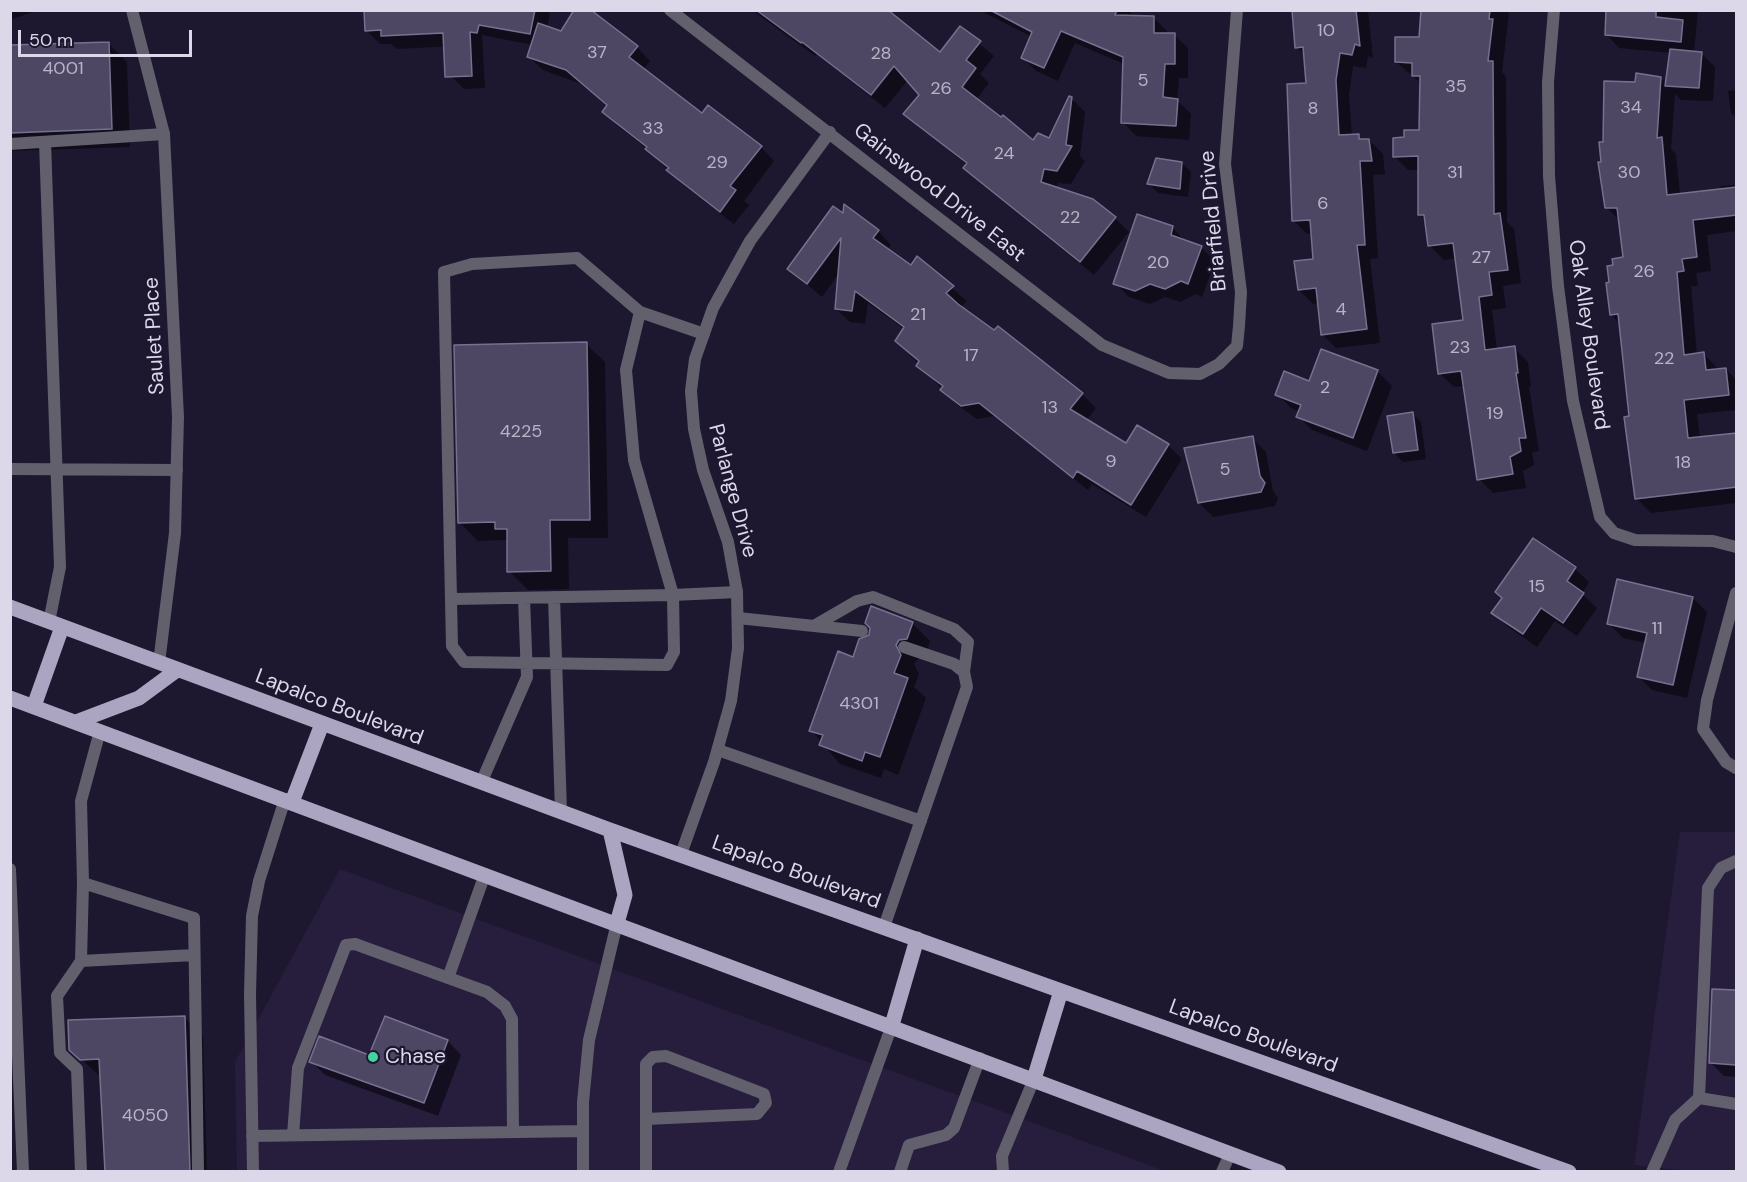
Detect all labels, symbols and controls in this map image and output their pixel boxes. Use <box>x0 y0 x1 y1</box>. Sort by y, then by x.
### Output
scale bar <box>21 18 195 56</box>
house number: 10 <box>1317 20 1335 42</box>
text: 50 m <box>29 28 73 52</box>
house number: 37 <box>587 42 607 64</box>
house number: 28 <box>870 43 892 65</box>
house number: 4001 <box>42 58 84 80</box>
house number: 5 <box>1138 70 1148 92</box>
house number: 35 <box>1445 76 1467 98</box>
house number: 26 <box>930 78 952 100</box>
house number: 34 <box>1620 97 1642 119</box>
house number: 8 <box>1308 98 1318 120</box>
house number: 33 <box>642 118 664 140</box>
street label: Gainswood Drive East <box>848 118 1030 268</box>
house number: 24 <box>994 143 1014 165</box>
street label: Briarfield Drive <box>1195 149 1233 293</box>
house number: 29 <box>706 152 728 174</box>
house number: 31 <box>1447 162 1463 184</box>
house number: 30 <box>1618 162 1640 184</box>
house number: 6 <box>1317 193 1329 215</box>
house number: 22 <box>1060 207 1080 229</box>
street label: Oak Alley Boulevard <box>1562 238 1614 432</box>
house number: 27 <box>1471 247 1491 269</box>
house number: 20 <box>1147 252 1169 274</box>
house number: 26 <box>1633 261 1655 283</box>
street label: Saulet Place <box>139 276 171 396</box>
house number: 4 <box>1336 299 1346 321</box>
house number: 21 <box>910 304 926 326</box>
house number: 23 <box>1449 337 1471 359</box>
house number: 17 <box>963 345 979 367</box>
house number: 22 <box>1654 348 1674 370</box>
house number: 2 <box>1320 377 1330 399</box>
house number: 13 <box>1042 397 1058 419</box>
house number: 19 <box>1487 403 1503 425</box>
house number: 4225 <box>500 421 542 443</box>
street label: Parlange Drive <box>702 421 762 561</box>
house number: 9 <box>1105 451 1117 473</box>
house number: 18 <box>1675 452 1691 474</box>
house number: 5 <box>1220 459 1230 481</box>
house number: 15 <box>1529 576 1545 598</box>
house number: 11 <box>1651 618 1663 640</box>
street label: Lapalco Boulevard <box>252 664 426 752</box>
house number: 4301 <box>839 693 879 715</box>
street label: Lapalco Boulevard <box>708 831 884 915</box>
street label: Lapalco Boulevard <box>1165 995 1341 1079</box>
place label: Chase <box>385 1044 446 1070</box>
marker: Chase <box>366 1050 380 1064</box>
house number: 4050 <box>122 1105 168 1127</box>

